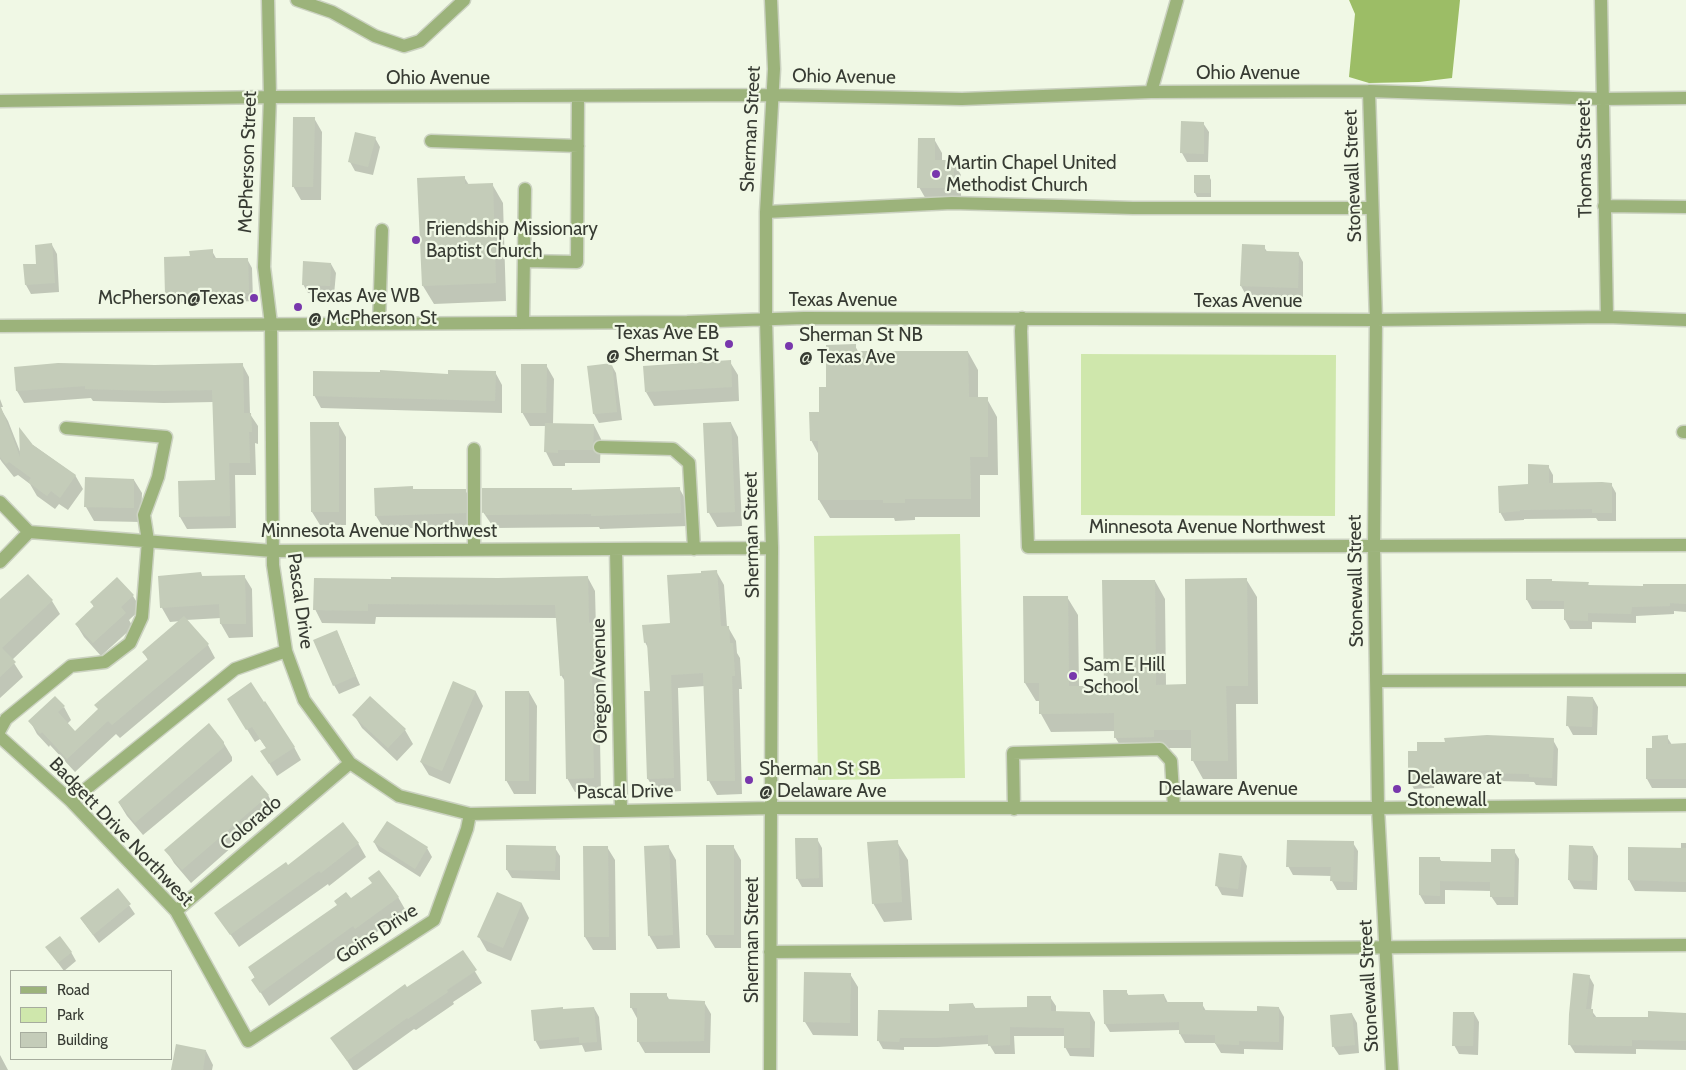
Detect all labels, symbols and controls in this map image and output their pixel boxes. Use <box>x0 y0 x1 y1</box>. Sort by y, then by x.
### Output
street label: Ohio Avenue <box>1196 62 1300 84</box>
street label: Sherman Street <box>736 65 766 193</box>
street label: Ohio Avenue <box>792 65 896 89</box>
street label: Ohio Avenue <box>386 67 490 89</box>
street label: McPherson Street <box>234 90 262 234</box>
street label: Thomas Street <box>1573 100 1597 218</box>
street label: Stonewall Street <box>1339 109 1367 243</box>
place label: Martin Chapel United Methodist Church <box>946 152 1117 196</box>
marker: Martin Chapel United Methodist Church <box>930 168 942 180</box>
place label: Friendship Missionary Baptist Church <box>426 218 598 262</box>
marker: Friendship Missionary Baptist Church <box>410 234 422 246</box>
place label: Texas Ave WB @ McPherson St <box>308 285 437 329</box>
place label: McPherson@Texas <box>98 287 244 309</box>
street label: Texas Avenue <box>789 289 897 311</box>
street label: Texas Avenue <box>1194 290 1302 312</box>
marker: McPherson@Texas <box>248 292 260 304</box>
marker: Texas Ave WB @ McPherson St <box>292 301 304 313</box>
place label: Texas Ave EB @ Sherman St <box>606 322 719 366</box>
place label: Sherman St NB @ Texas Ave <box>799 324 923 368</box>
marker: Texas Ave EB @ Sherman St <box>723 338 735 350</box>
marker: Sherman St NB @ Texas Ave <box>783 340 795 352</box>
street label: Sherman Street <box>739 472 765 598</box>
street label: Stonewall Street <box>1343 514 1369 648</box>
street label: Minnesota Avenue Northwest <box>1089 516 1325 538</box>
street label: Minnesota Avenue Northwest <box>261 520 497 542</box>
street label: Pascal Drive <box>282 552 318 650</box>
street label: Oregon Avenue <box>588 618 612 744</box>
place label: Sam E Hill School <box>1083 654 1165 698</box>
marker: Sam E Hill School <box>1067 670 1079 682</box>
street label: Badgett Drive Northwest <box>44 753 198 911</box>
place label: Sherman St SB @ Delaware Ave <box>759 758 886 802</box>
place label: Delaware at Stonewall <box>1407 767 1502 811</box>
marker: Sherman St SB @ Delaware Ave <box>743 774 755 786</box>
street label: Delaware Avenue <box>1158 778 1298 800</box>
street label: Pascal Drive <box>576 780 674 804</box>
marker: Delaware at Stonewall <box>1391 783 1403 795</box>
street label: Colorado <box>216 791 286 855</box>
street label: Sherman Street <box>741 877 763 1003</box>
street label: Goins Drive <box>332 899 422 969</box>
street label: Stonewall Street <box>1354 919 1384 1053</box>
legend <box>10 970 172 1060</box>
text: Road <box>57 981 90 999</box>
text: Park <box>57 1006 84 1024</box>
text: Building <box>57 1031 108 1049</box>

